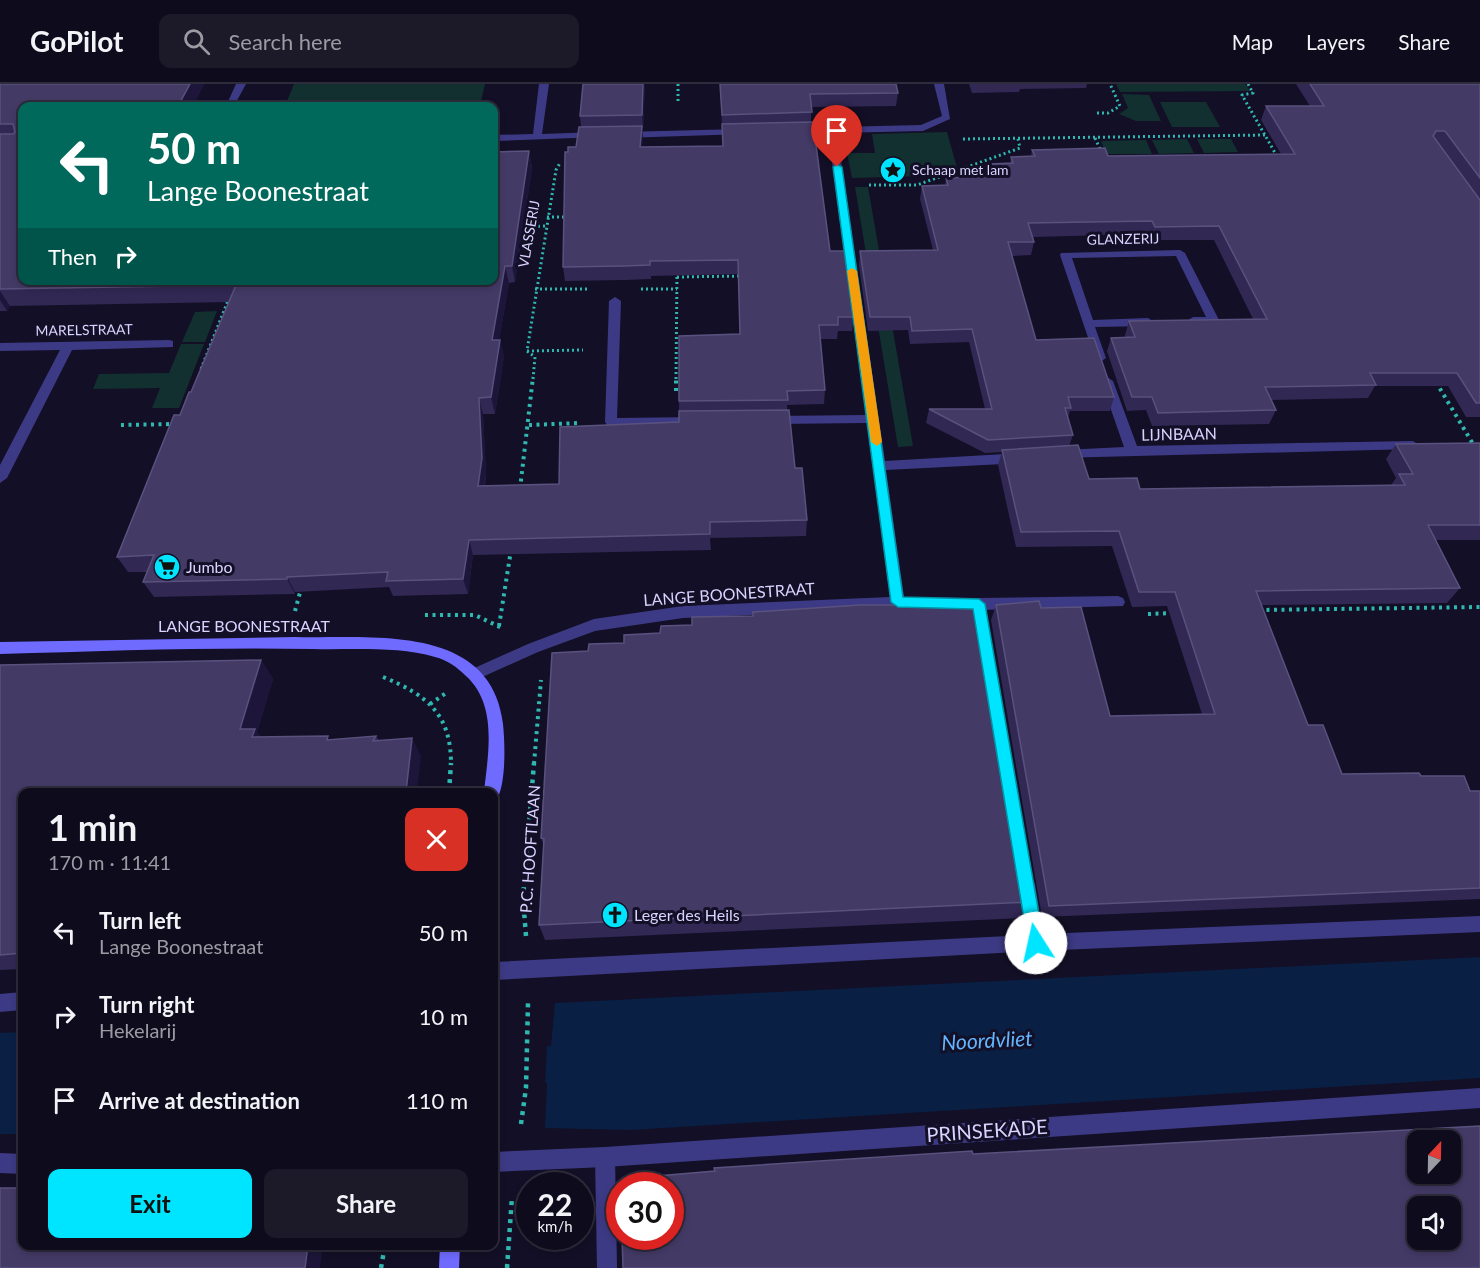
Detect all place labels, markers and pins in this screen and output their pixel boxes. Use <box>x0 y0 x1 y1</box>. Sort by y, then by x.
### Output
pin <box>811 105 862 167</box>
place icon: Schaap met lam <box>878 155 908 185</box>
place label: Schaap met lam <box>912 161 1009 178</box>
supermarket icon: Jumbo <box>152 552 182 582</box>
place label: Jumbo <box>186 557 233 576</box>
church icon: Leger des Heils <box>600 900 630 930</box>
place label: Leger des Heils <box>634 905 740 924</box>

